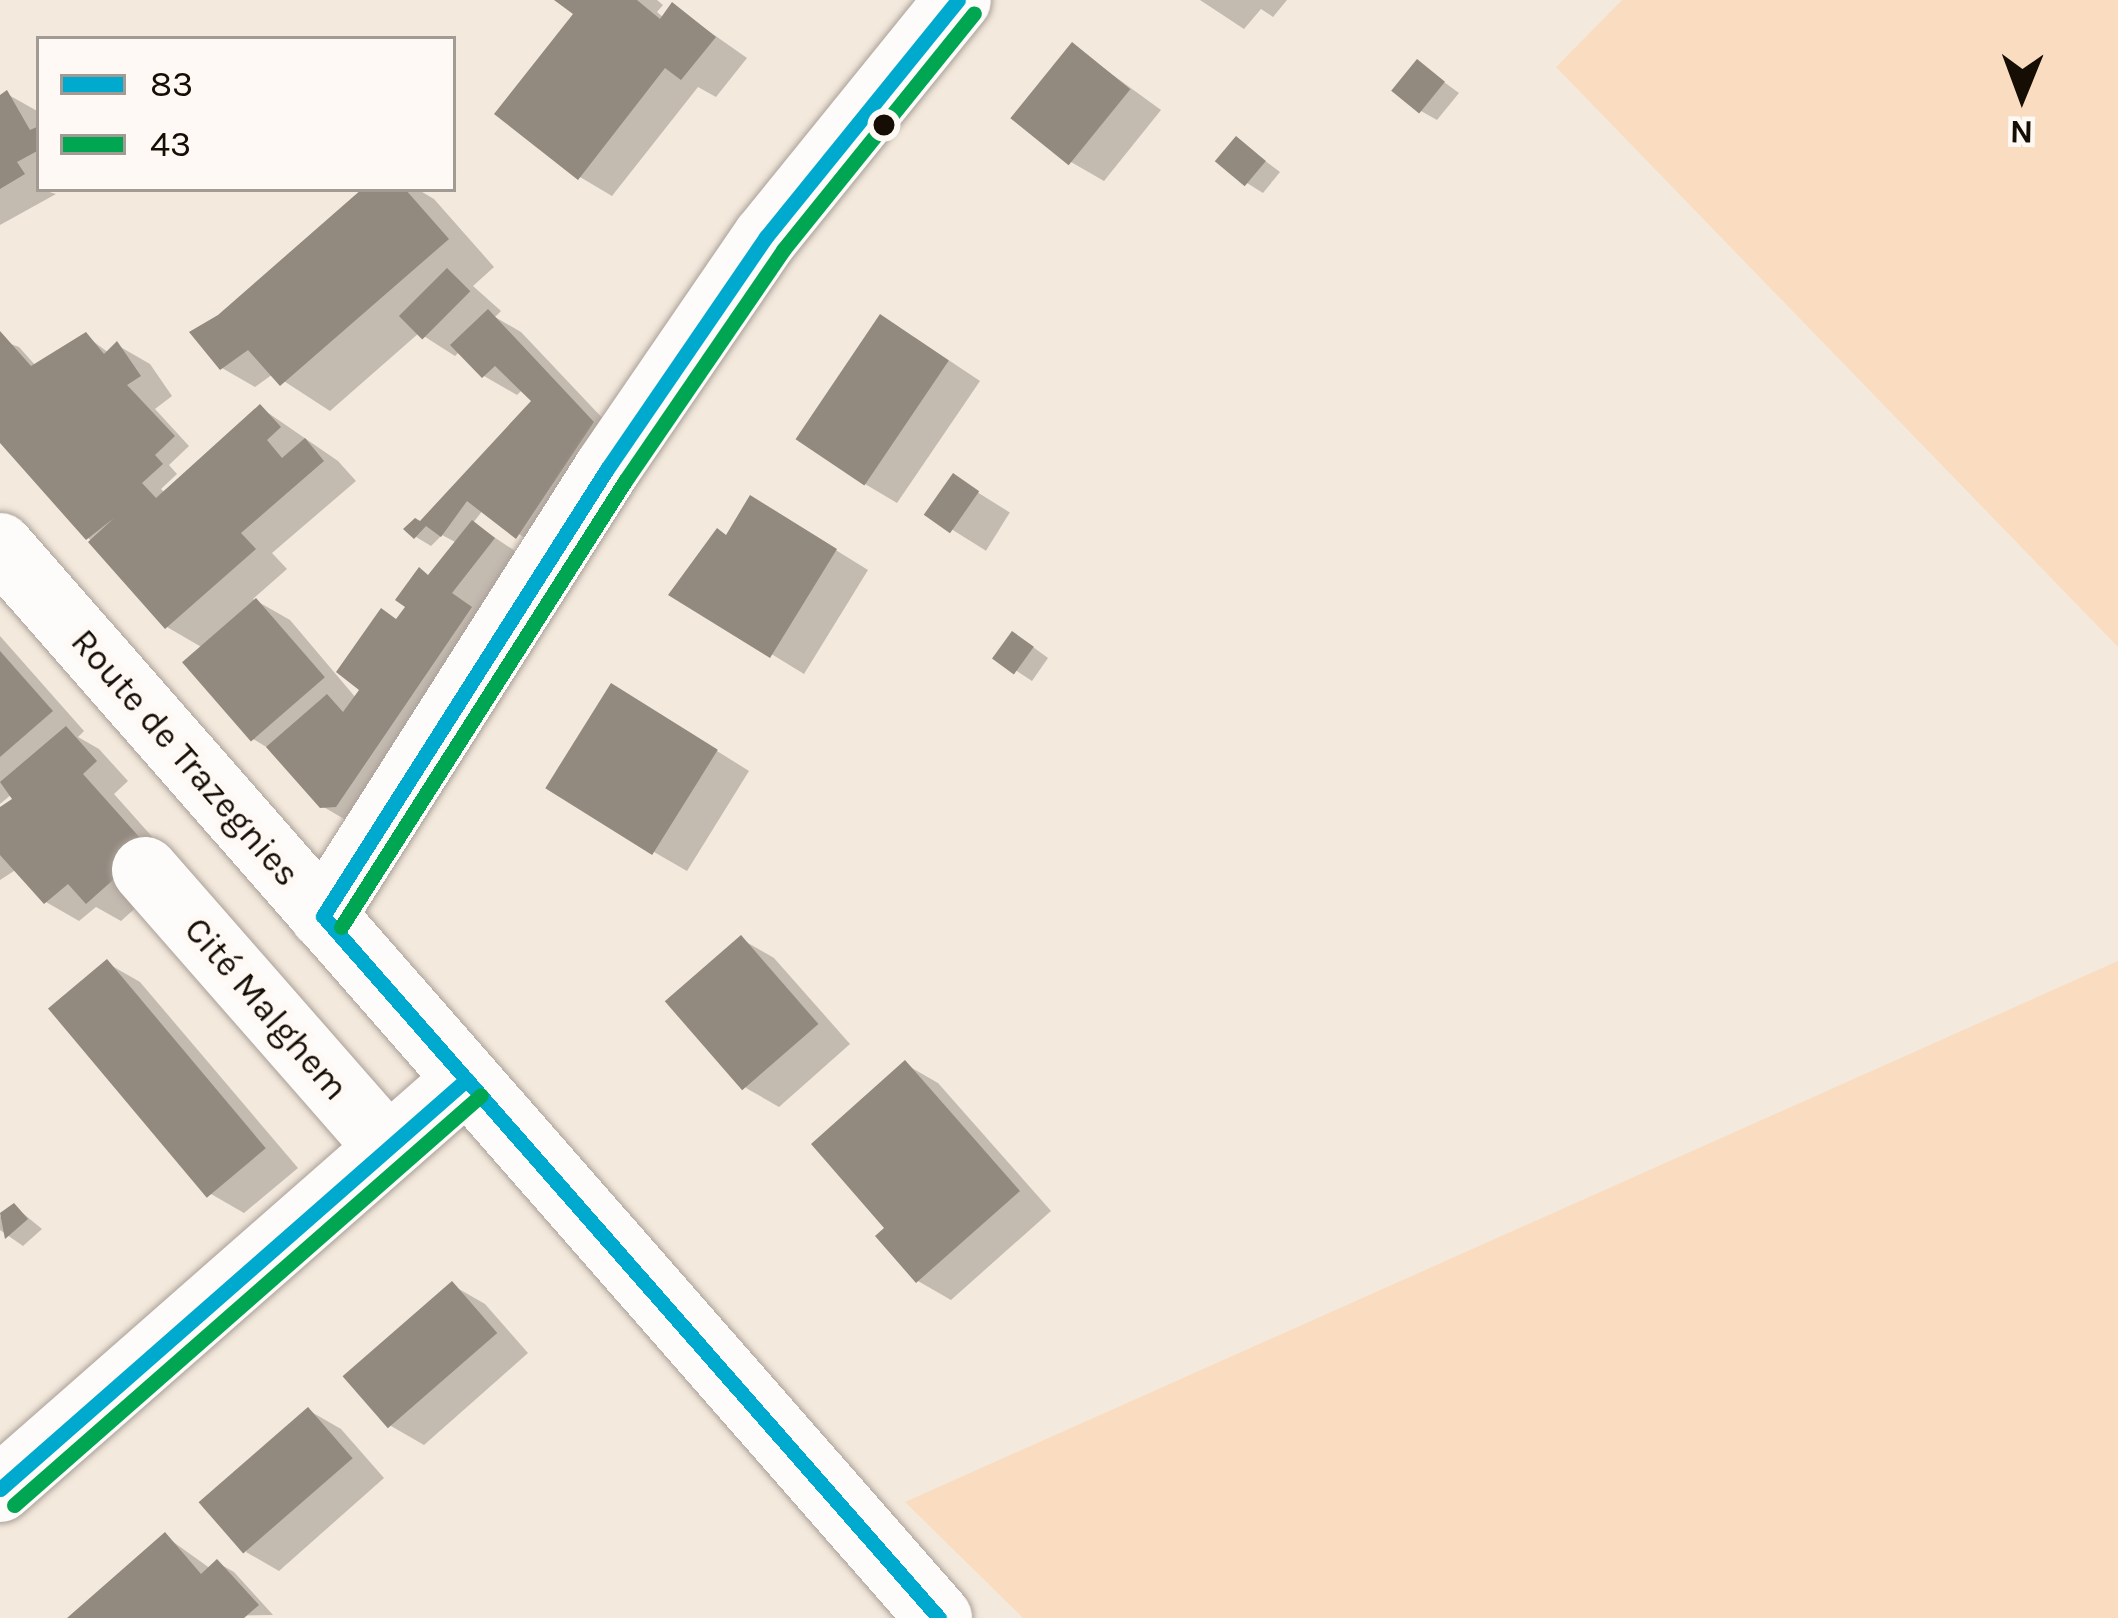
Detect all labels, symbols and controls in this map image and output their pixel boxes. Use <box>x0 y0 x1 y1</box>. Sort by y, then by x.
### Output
legend <box>36 36 456 192</box>
north arrow <box>1962 36 2082 156</box>
text: 83 <box>150 63 193 105</box>
text: N <box>2009 113 2034 151</box>
unlabelled marker <box>873 114 895 136</box>
text: 43 <box>150 123 191 165</box>
street label: Route de Trazegnies <box>62 621 308 895</box>
street label: Cité Malghem <box>175 909 357 1109</box>

